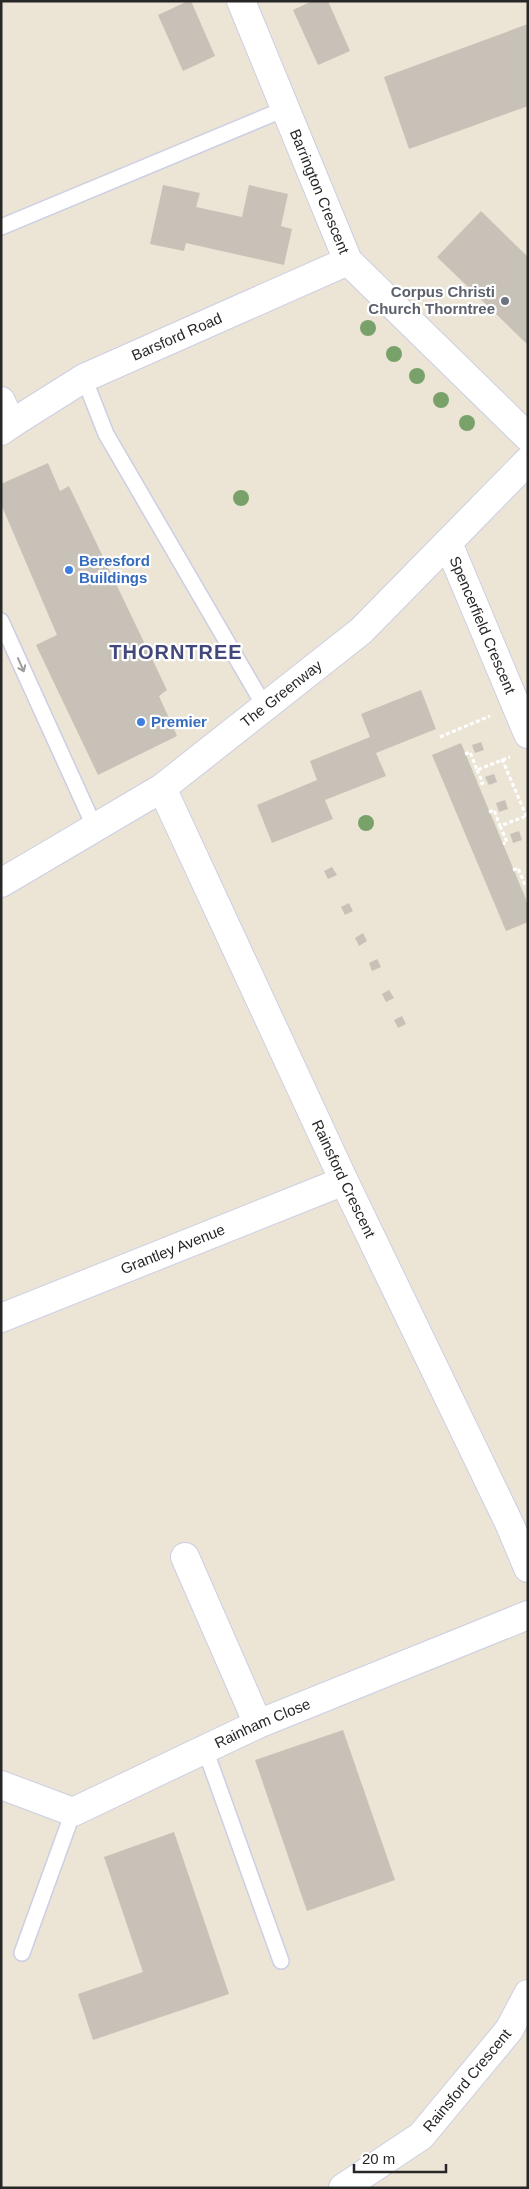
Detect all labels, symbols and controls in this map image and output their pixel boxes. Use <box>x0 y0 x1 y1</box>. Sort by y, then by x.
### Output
street label: Barrington Crescent <box>287 126 353 257</box>
place label: Corpus Christi Church Thorntree <box>368 283 495 317</box>
marker: Corpus Christi Church Thorntree <box>499 295 511 307</box>
street label: Barsford Road <box>129 309 224 364</box>
place label: Beresford Buildings <box>79 552 150 586</box>
street label: Spencerfield Crescent <box>446 554 520 697</box>
marker: Beresford Buildings <box>63 564 75 576</box>
district label: THORNTREE <box>109 641 243 663</box>
street label: The Greenway <box>237 656 325 731</box>
one-way arrow <box>17 657 27 672</box>
place label: Premier <box>151 713 207 730</box>
marker: Premier <box>135 716 147 728</box>
street label: Rainsford Crescent <box>309 1117 379 1241</box>
street label: Grantley Avenue <box>118 1220 227 1277</box>
street label: Rainham Close <box>212 1695 313 1751</box>
street label: Rainsford Crescent <box>419 2025 515 2135</box>
scale bar <box>354 2142 446 2174</box>
text: 20 m <box>362 2150 395 2167</box>

